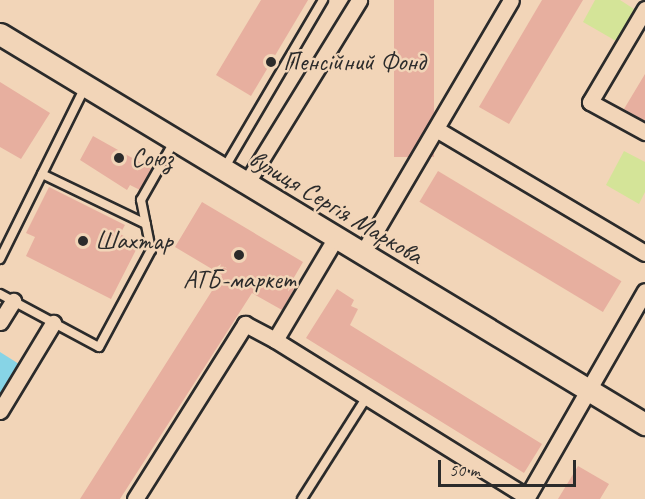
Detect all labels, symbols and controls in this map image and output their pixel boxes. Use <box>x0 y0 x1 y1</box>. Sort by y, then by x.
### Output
place label: Пенсійний Фонд <box>283 46 425 78</box>
marker: Пенсійний Фонд <box>264 55 278 69</box>
place label: Союз <box>131 142 172 174</box>
street label: вулиця Сергія Маркова <box>243 143 429 271</box>
marker: Союз <box>112 151 126 165</box>
place label: Шахтар <box>95 225 172 257</box>
marker: Шахтар <box>76 234 90 248</box>
marker: АТБ-маркет <box>232 248 246 262</box>
place label: АТБ-маркет <box>183 264 295 296</box>
scale bar <box>441 448 579 486</box>
text: 50 m <box>449 459 480 481</box>

